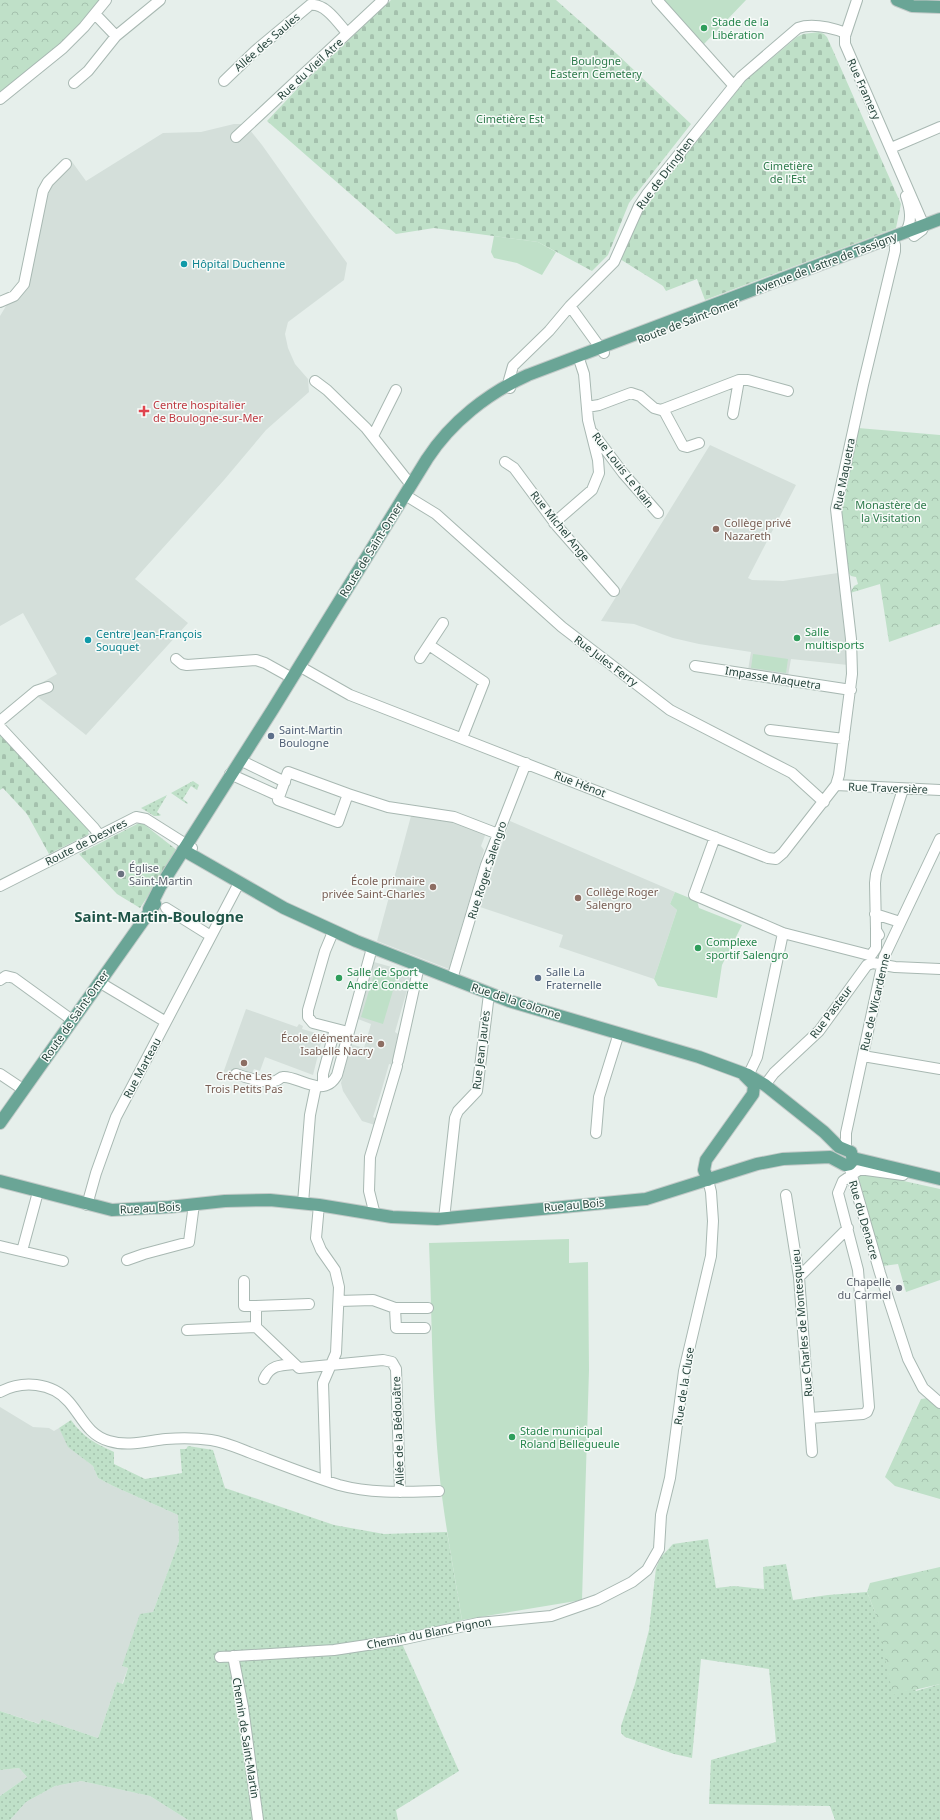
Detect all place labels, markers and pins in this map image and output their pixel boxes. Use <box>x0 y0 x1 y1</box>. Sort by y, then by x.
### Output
place label: Stade de la Libération <box>712 14 769 42</box>
marker: Stade de la Libération <box>699 23 709 33</box>
place label: Hôpital Duchenne <box>192 256 285 271</box>
marker: Hôpital Duchenne <box>179 259 189 269</box>
place label: Centre hospitalier de Boulogne-sur-Mer <box>153 397 264 425</box>
marker: Centre hospitalier de Boulogne-sur-Mer <box>138 405 150 417</box>
place label: Collège privé Nazareth <box>724 515 791 543</box>
marker: Collège privé Nazareth <box>711 524 721 534</box>
place label: Salle multisports <box>805 624 864 652</box>
place label: Centre Jean-François Souquet <box>96 626 202 654</box>
marker: Salle multisports <box>792 633 802 643</box>
marker: Centre Jean-François Souquet <box>83 635 93 645</box>
place label: Saint-Martin Boulogne <box>279 722 343 750</box>
marker: Saint-Martin Boulogne <box>266 731 276 741</box>
place label: Église Saint-Martin <box>129 860 193 888</box>
marker: Église Saint-Martin <box>116 869 126 879</box>
place label: École primaire privée Saint-Charles <box>322 873 425 901</box>
marker: École primaire privée Saint-Charles <box>428 882 438 892</box>
place label: Collège Roger Salengro <box>586 884 659 912</box>
marker: Collège Roger Salengro <box>573 893 583 903</box>
place label: Complexe sportif Salengro <box>706 934 789 962</box>
marker: Complexe sportif Salengro <box>693 943 703 953</box>
place label: Salle de Sport André Condette <box>347 964 429 992</box>
place label: Salle La Fraternelle <box>546 964 602 992</box>
marker: Salle de Sport André Condette <box>334 973 344 983</box>
marker: Salle La Fraternelle <box>533 973 543 983</box>
place label: École élémentaire Isabelle Nacry <box>281 1030 373 1058</box>
marker: École élémentaire Isabelle Nacry <box>376 1039 386 1049</box>
marker: Crèche Les Trois Petits Pas <box>239 1058 249 1068</box>
place label: Crèche Les Trois Petits Pas <box>205 1068 283 1096</box>
place label: Chapelle du Carmel <box>838 1274 891 1302</box>
marker: Chapelle du Carmel <box>894 1283 904 1293</box>
place label: Stade municipal Roland Bellegueule <box>520 1423 620 1451</box>
marker: Stade municipal Roland Bellegueule <box>507 1432 517 1442</box>

